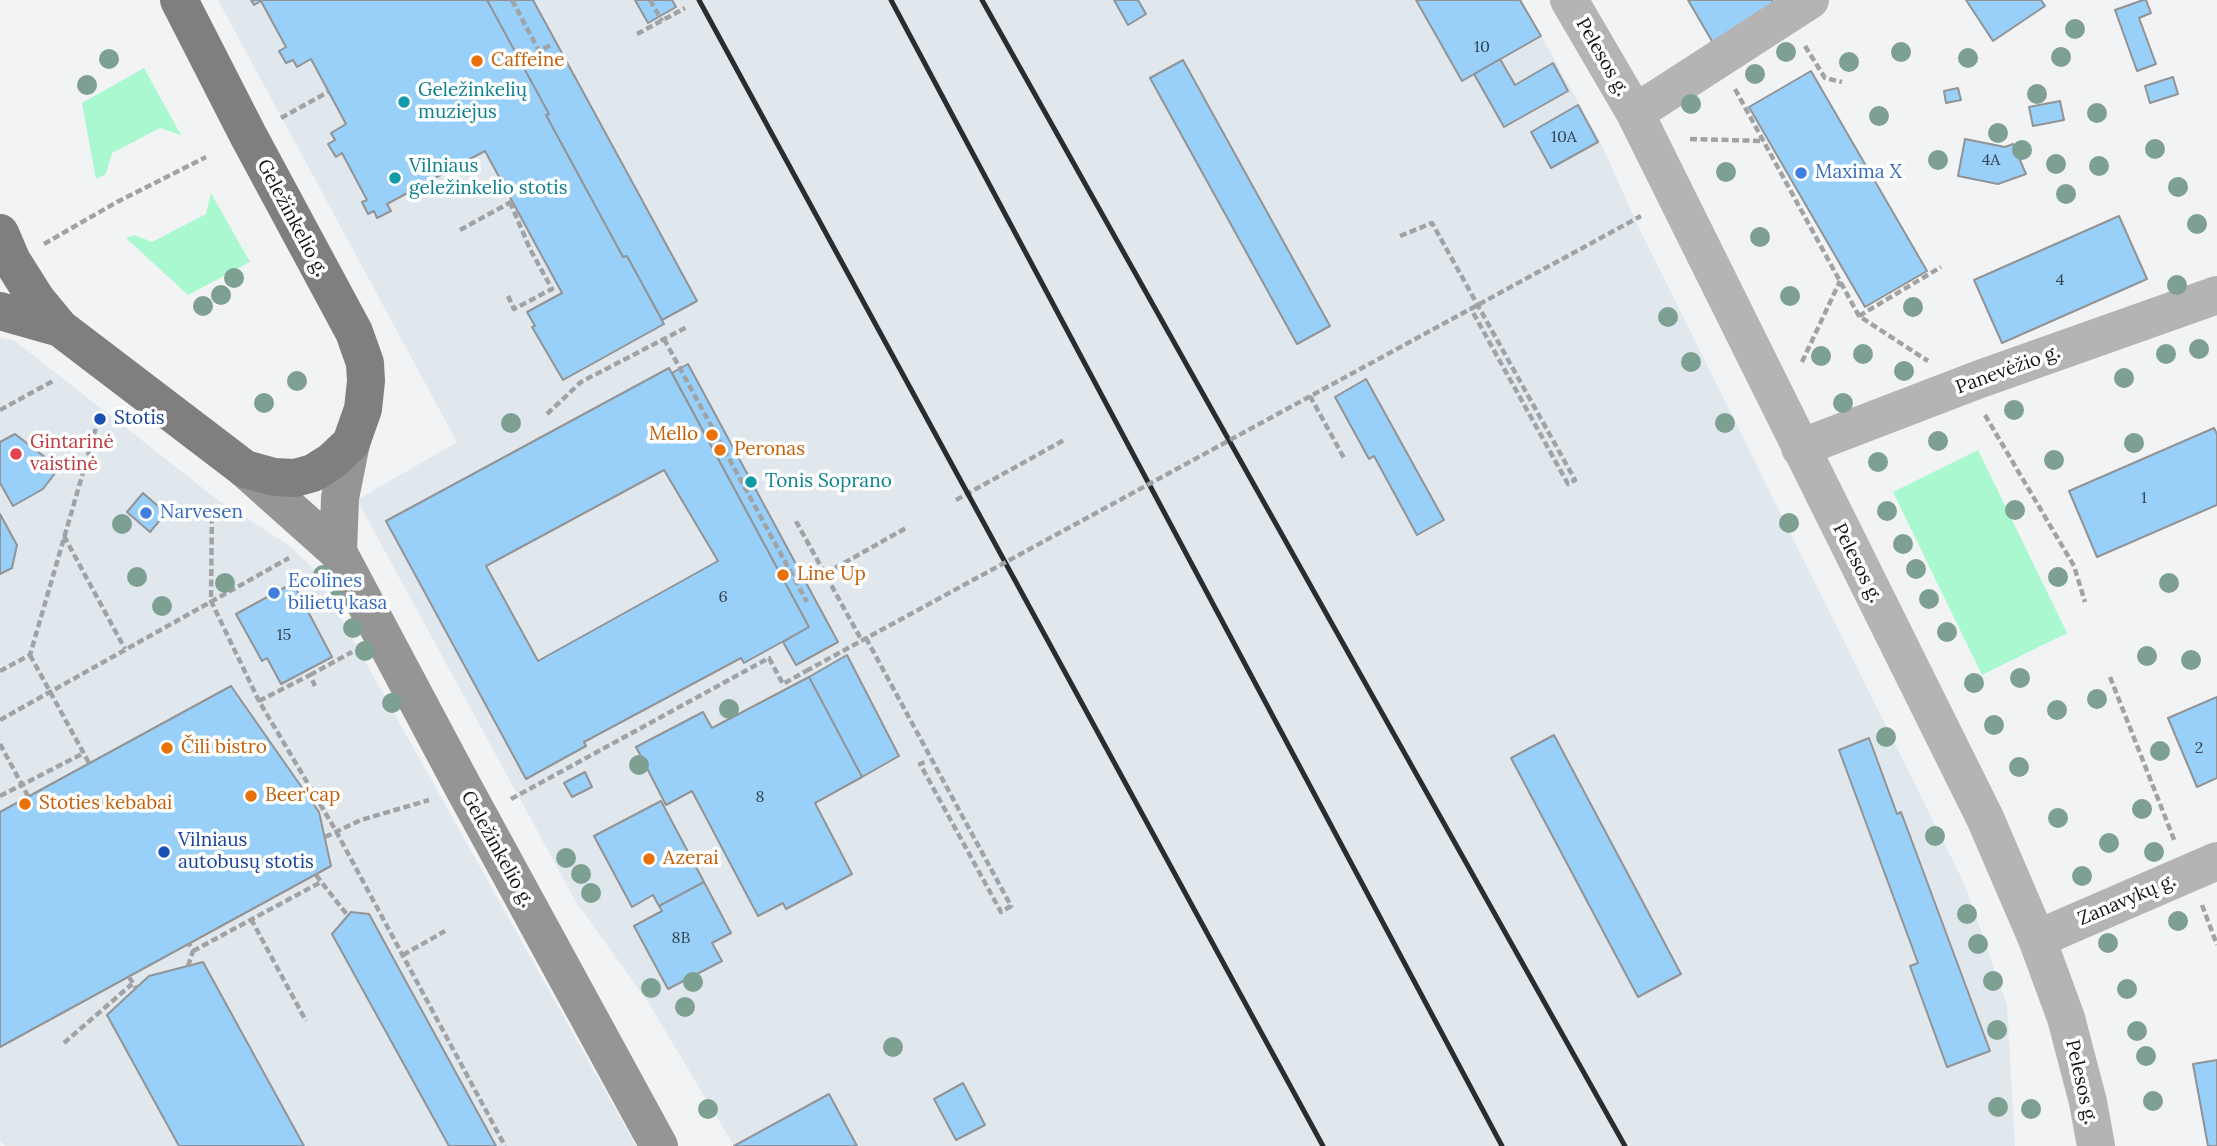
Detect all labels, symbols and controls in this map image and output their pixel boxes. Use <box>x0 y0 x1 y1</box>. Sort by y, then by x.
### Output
street label: Pelesos g. <box>1571 14 1633 100</box>
house number: 10 <box>1474 37 1490 57</box>
place label: Caffeine <box>491 50 564 72</box>
marker: Caffeine <box>469 53 485 69</box>
place label: Geležinkelių muziejus <box>418 80 527 124</box>
marker: Geležinkelių muziejus <box>396 94 412 110</box>
house number: 10A <box>1551 127 1577 147</box>
house number: 4A <box>1982 150 2000 170</box>
street label: Geležinkelio g. <box>252 156 332 280</box>
place label: Vilniaus geležinkelio stotis <box>409 156 567 200</box>
place label: Maxima X <box>1815 162 1902 184</box>
marker: Maxima X <box>1793 165 1809 181</box>
marker: Vilniaus geležinkelio stotis <box>387 170 403 186</box>
house number: 4 <box>2056 270 2064 290</box>
street label: Panevėžio g. <box>1953 341 2063 399</box>
place label: Stotis <box>114 408 165 430</box>
marker: Stotis <box>92 411 108 427</box>
place label: Mello <box>649 424 698 446</box>
marker: Mello <box>704 427 720 443</box>
place label: Gintarinė vaistinė <box>30 432 114 476</box>
place label: Peronas <box>734 439 805 461</box>
marker: Peronas <box>712 442 728 458</box>
marker: Gintarinė vaistinė <box>8 446 24 462</box>
place label: Tonis Soprano <box>765 471 892 493</box>
marker: Tonis Soprano <box>743 474 759 490</box>
house number: 1 <box>2141 488 2147 508</box>
place label: Narvesen <box>160 502 243 524</box>
marker: Narvesen <box>138 505 154 521</box>
street label: Pelesos g. <box>1827 520 1887 606</box>
place label: Line Up <box>797 564 866 586</box>
marker: Line Up <box>775 567 791 583</box>
place label: Ecolines bilietų kasa <box>288 571 387 615</box>
marker: Ecolines bilietų kasa <box>266 585 282 601</box>
house number: 6 <box>718 587 728 607</box>
house number: 15 <box>277 625 291 645</box>
place label: Čili bistro <box>181 737 267 759</box>
house number: 2 <box>2195 738 2203 758</box>
marker: Čili bistro <box>159 740 175 756</box>
place label: Beer'cap <box>265 785 340 807</box>
street label: Geležinkelio g. <box>456 787 538 911</box>
house number: 8 <box>756 787 764 807</box>
marker: Beer'cap <box>243 788 259 804</box>
place label: Stoties kebabai <box>39 793 172 815</box>
marker: Stoties kebabai <box>17 796 33 812</box>
place label: Vilniaus autobusų stotis <box>178 830 314 874</box>
marker: Vilniaus autobusų stotis <box>156 844 172 860</box>
place label: Azerai <box>663 848 719 870</box>
marker: Azerai <box>641 851 657 867</box>
street label: Zanavykų g. <box>2075 869 2179 931</box>
house number: 8B <box>672 928 690 948</box>
street label: Pelesos g. <box>2060 1038 2102 1126</box>

